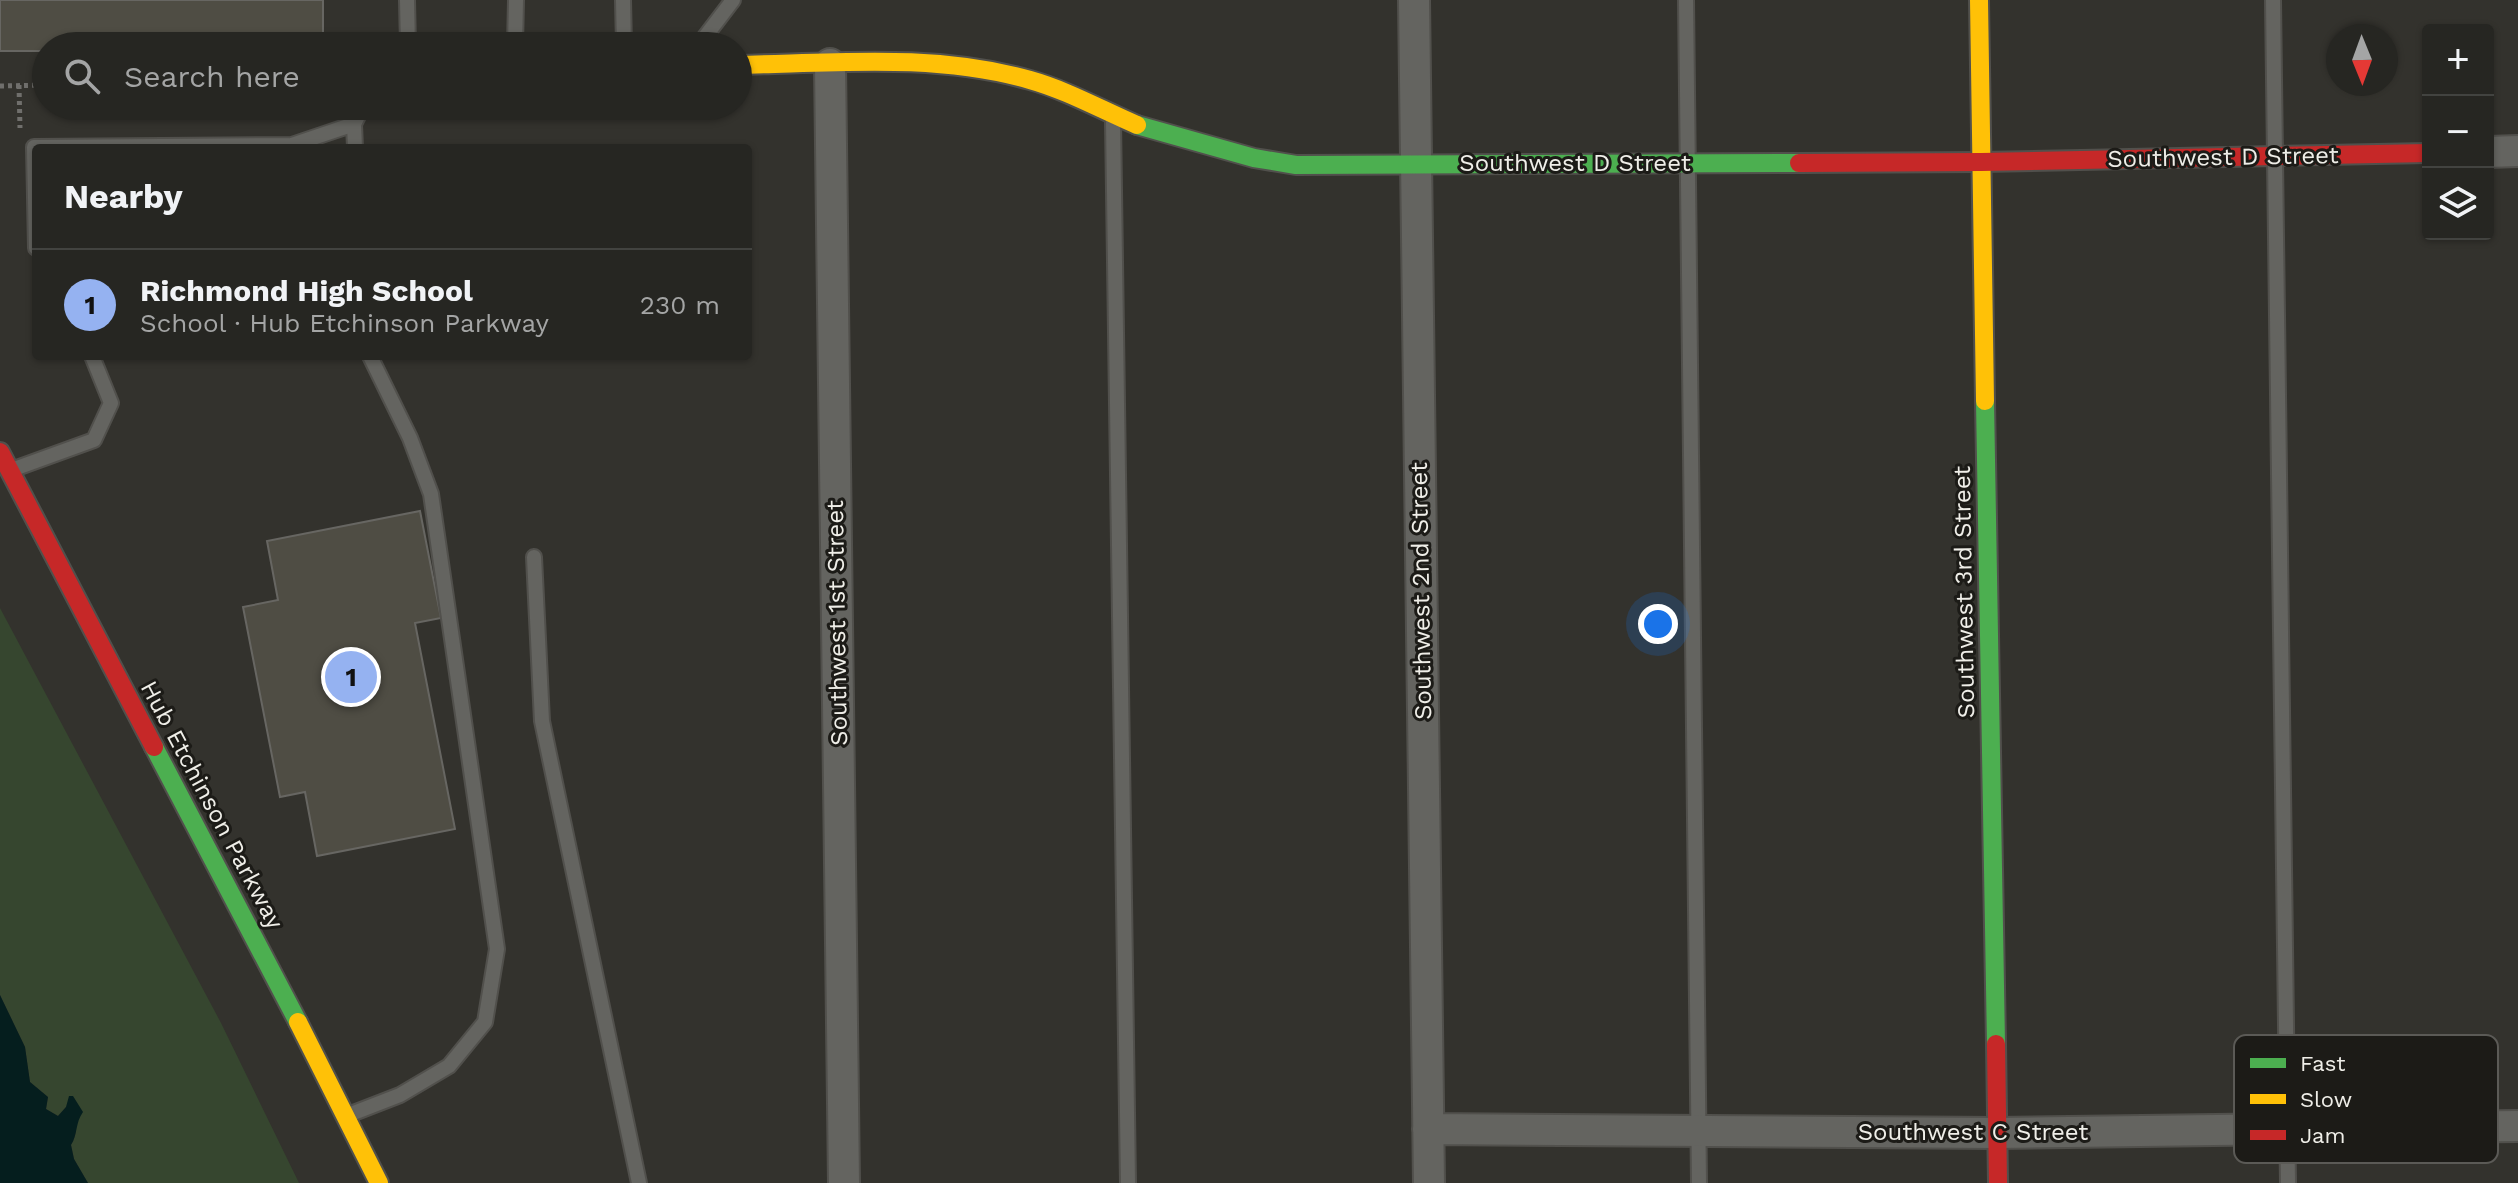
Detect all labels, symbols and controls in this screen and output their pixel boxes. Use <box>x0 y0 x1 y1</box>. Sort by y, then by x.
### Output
north arrow <box>2326 24 2398 96</box>
map controls <box>2422 24 2494 240</box>
button: + <box>2422 24 2494 96</box>
search box <box>32 32 752 120</box>
icon: search <box>60 54 104 98</box>
text: Search here <box>124 59 300 94</box>
button: − <box>2422 96 2494 168</box>
street label: Southwest D Street <box>2107 141 2339 173</box>
street label: Southwest D Street <box>1459 149 1691 177</box>
button: layers <box>2422 168 2494 240</box>
text: Nearby <box>64 176 183 216</box>
text: Richmond High School <box>140 273 473 308</box>
text: 1 <box>84 290 96 320</box>
text: 230 m <box>640 290 720 320</box>
text: School · Hub Etchinson Parkway <box>140 308 549 338</box>
street label: Southwest 2nd Street <box>1405 462 1437 720</box>
street label: Southwest 3rd Street <box>1948 465 1980 719</box>
street label: Southwest 1st Street <box>821 500 853 746</box>
your location <box>1638 604 1678 644</box>
pin: 1 <box>325 647 377 707</box>
street label: Hub Etchinson Parkway <box>135 676 290 934</box>
legend <box>2234 1035 2498 1163</box>
text: Fast <box>2300 1051 2346 1076</box>
text: Slow <box>2300 1087 2352 1112</box>
street label: Southwest C Street <box>1858 1118 2088 1146</box>
text: Jam <box>2300 1123 2345 1148</box>

